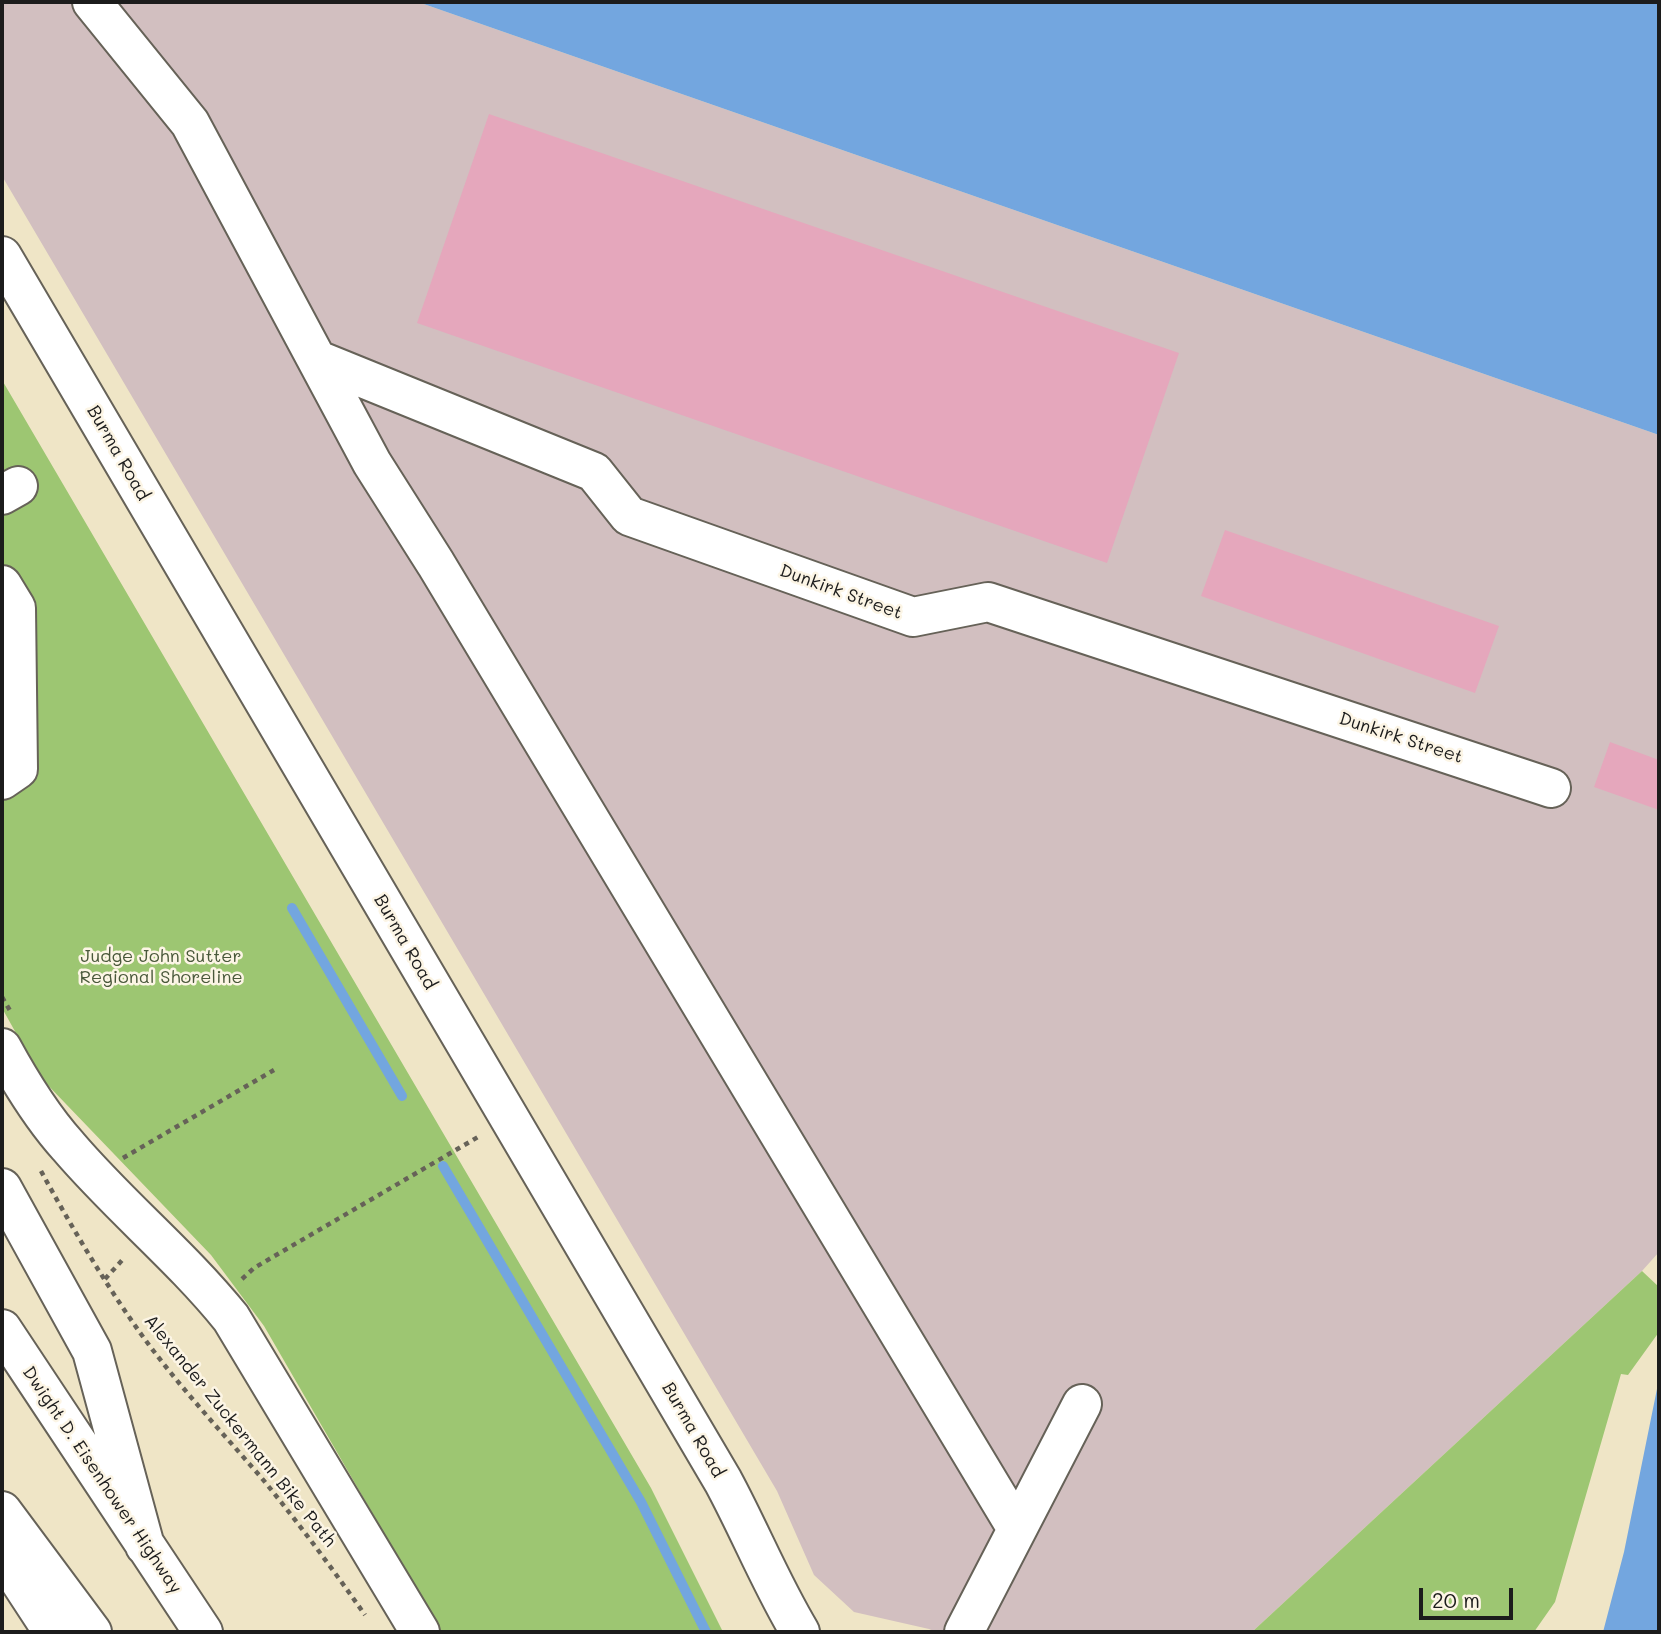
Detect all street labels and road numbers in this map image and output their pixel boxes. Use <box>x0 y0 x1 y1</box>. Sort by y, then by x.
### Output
street label: Burma Road <box>82 402 154 504</box>
street label: Dunkirk Street <box>777 560 905 624</box>
street label: Dunkirk Street <box>1336 708 1466 768</box>
street label: Burma Road <box>369 891 441 993</box>
street label: Alexander Zuckermann Bike Path <box>139 1310 341 1552</box>
street label: Dwight D. Eisenhower Highway <box>18 1362 186 1598</box>
street label: Burma Road <box>657 1379 729 1481</box>

